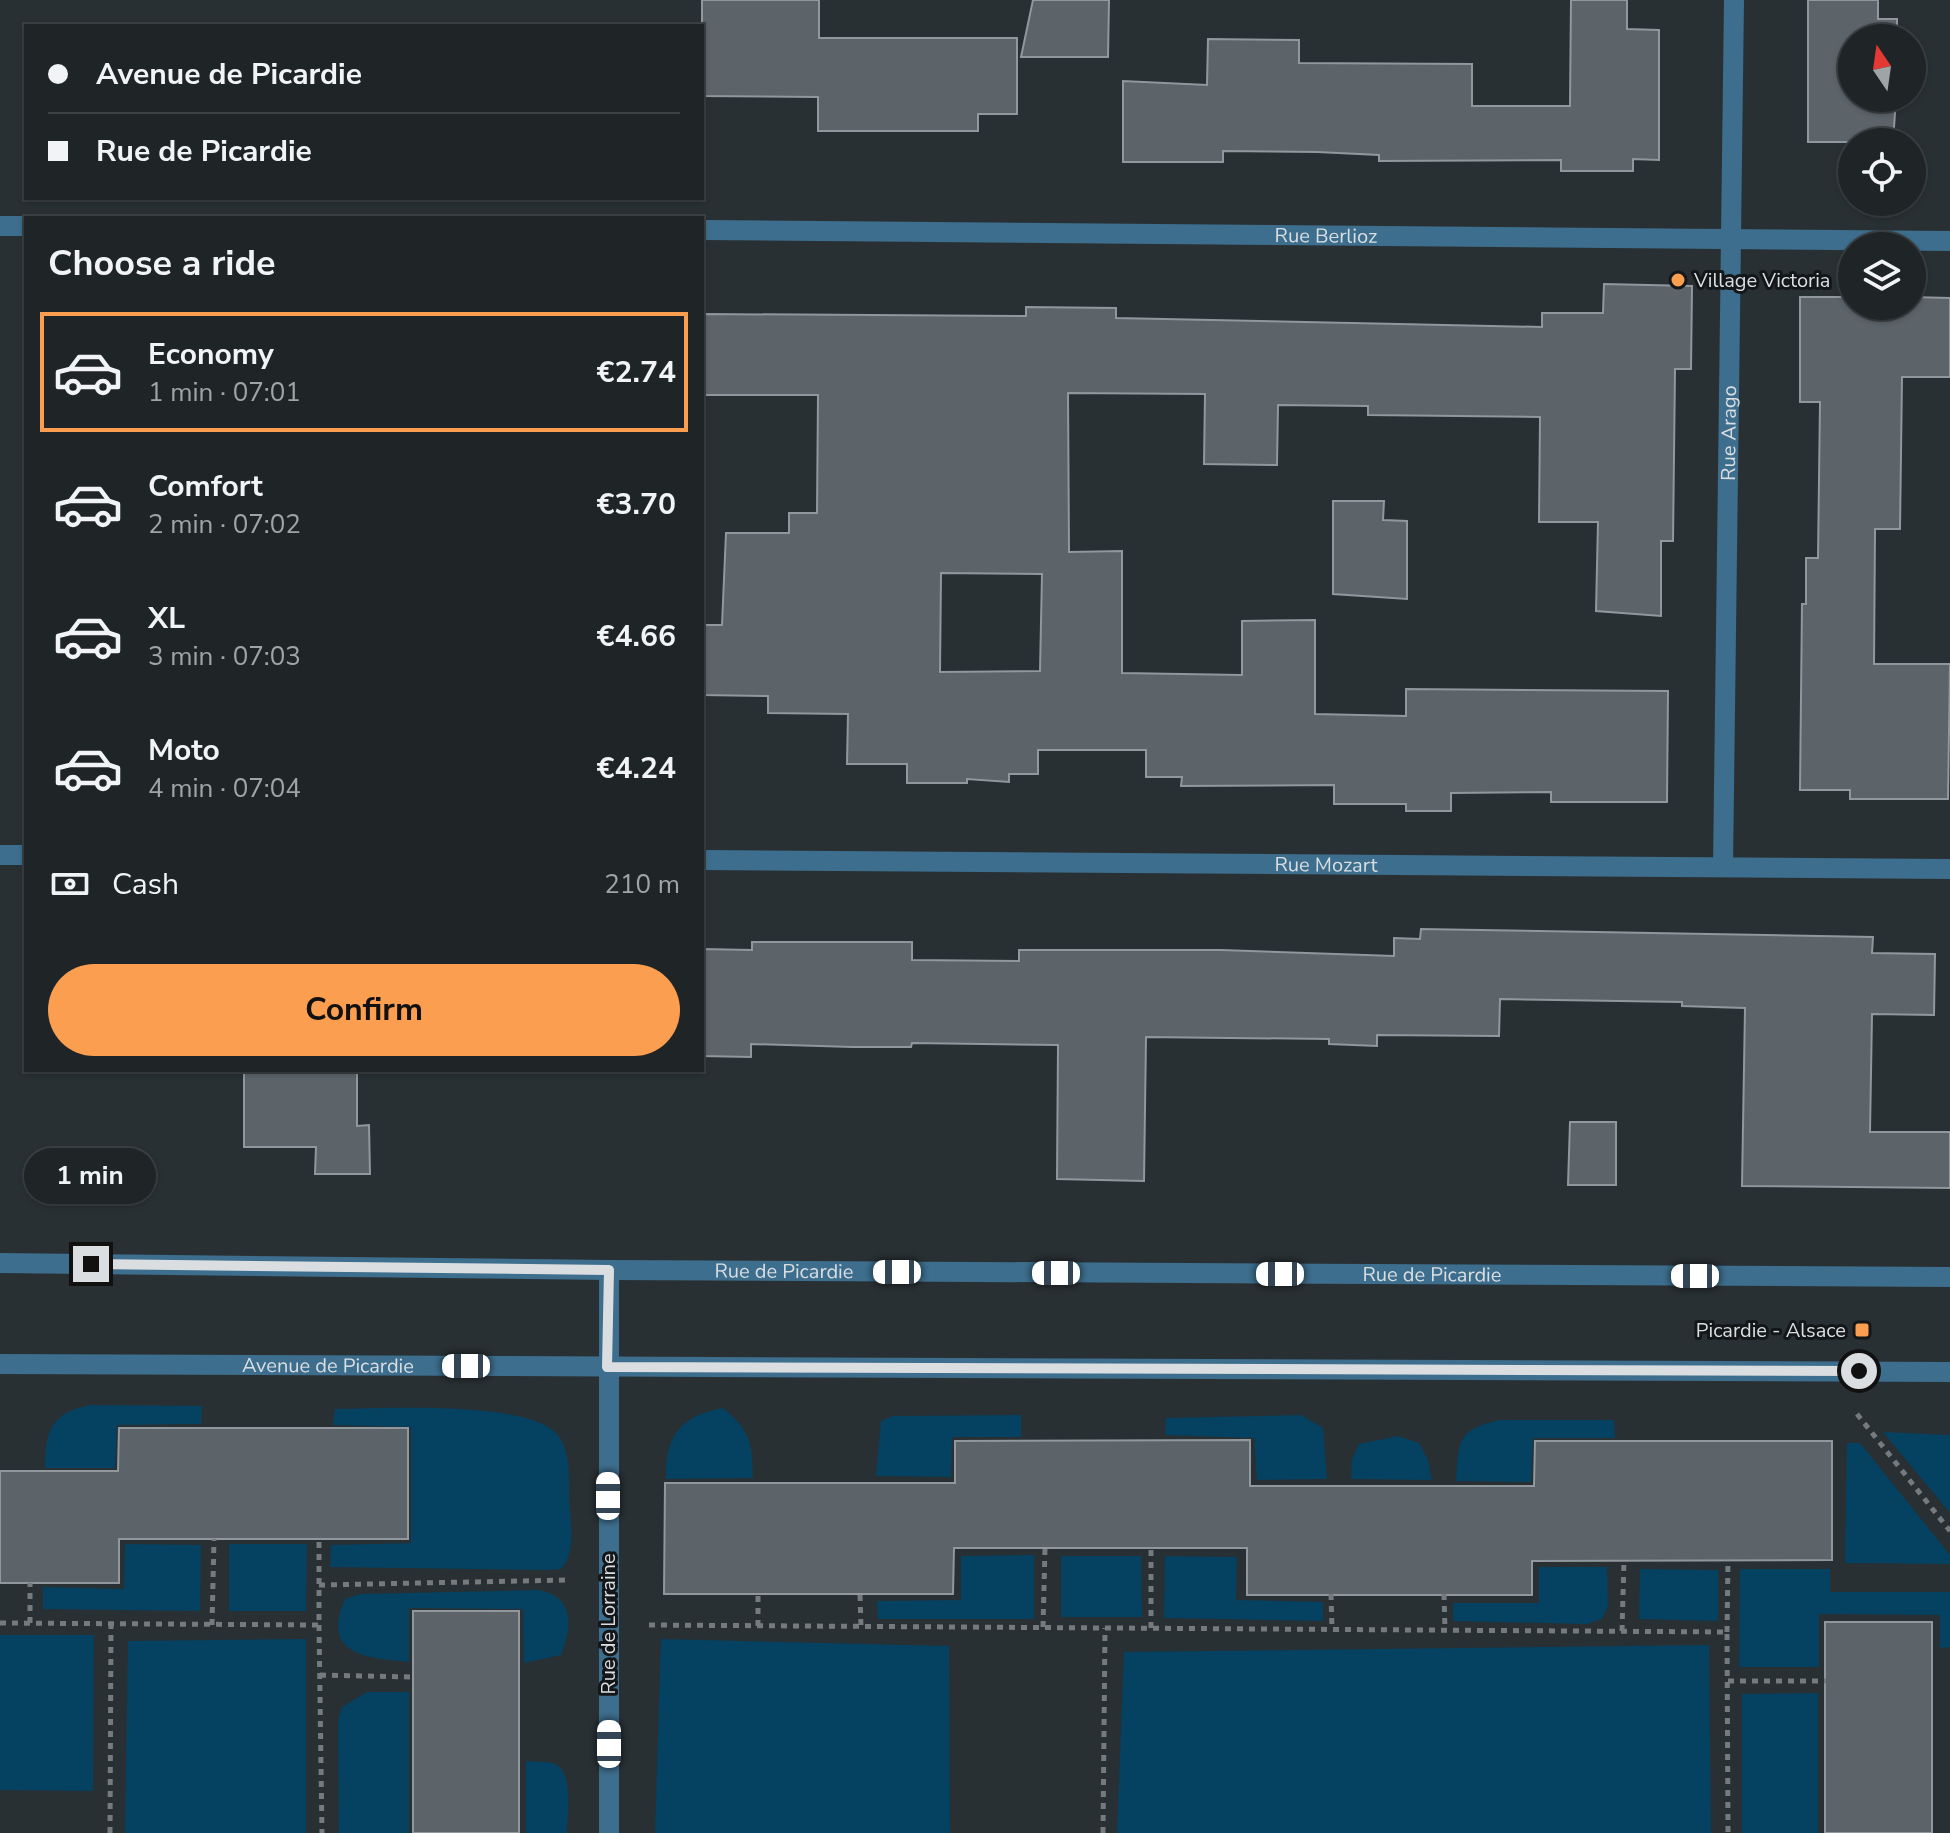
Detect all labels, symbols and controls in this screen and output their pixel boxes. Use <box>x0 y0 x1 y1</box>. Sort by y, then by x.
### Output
north arrow <box>1838 24 1926 112</box>
map controls <box>1838 24 1926 320</box>
text: Avenue de Picardie <box>96 54 362 95</box>
button: locate <box>1838 128 1926 216</box>
text: Rue de Picardie <box>96 131 312 172</box>
street label: Rue Berlioz <box>1275 222 1377 249</box>
button: layers <box>1838 232 1926 320</box>
text: Choose a ride <box>48 239 276 288</box>
place label: Village Victoria <box>1693 267 1830 294</box>
marker: Village Victoria <box>1669 271 1687 289</box>
text: Economy <box>148 334 274 375</box>
icon: car <box>52 336 124 408</box>
text: €2.74 <box>597 352 676 393</box>
text: 1 min · 07:01 <box>148 375 301 410</box>
street label: Rue Arago <box>1714 385 1743 481</box>
text: Comfort <box>148 466 263 507</box>
icon: car <box>52 468 124 540</box>
text: €3.70 <box>597 484 676 525</box>
text: 2 min · 07:02 <box>148 507 301 542</box>
text: XL <box>148 598 185 639</box>
icon: car <box>52 600 124 672</box>
text: €4.66 <box>597 616 676 657</box>
text: 3 min · 07:03 <box>148 639 301 674</box>
text: Moto <box>148 730 220 771</box>
icon: car <box>52 732 124 804</box>
text: €4.24 <box>597 748 676 789</box>
text: 4 min · 07:04 <box>148 771 301 806</box>
street label: Rue Mozart <box>1274 851 1379 878</box>
icon: cash <box>48 862 92 906</box>
text: Cash <box>112 864 179 905</box>
text: 210 m <box>604 867 680 902</box>
button: Confirm <box>48 964 680 1056</box>
callout: 1 min <box>25 1148 157 1204</box>
text: 1 min <box>56 1158 124 1193</box>
route end <box>73 1246 109 1282</box>
street label: Rue de Picardie <box>714 1257 854 1285</box>
car <box>873 1260 921 1284</box>
street label: Rue de Picardie <box>1362 1260 1502 1288</box>
car <box>1032 1261 1080 1285</box>
car <box>1256 1262 1304 1286</box>
car <box>1671 1264 1719 1288</box>
place label: Picardie - Alsace <box>1696 1317 1846 1344</box>
marker: Picardie - Alsace <box>1853 1321 1871 1339</box>
street label: Avenue de Picardie <box>242 1351 414 1379</box>
route start <box>1841 1353 1877 1389</box>
car <box>442 1354 490 1378</box>
car <box>596 1472 620 1520</box>
street label: Rue de Lorraine <box>595 1553 622 1695</box>
car <box>597 1720 621 1768</box>

